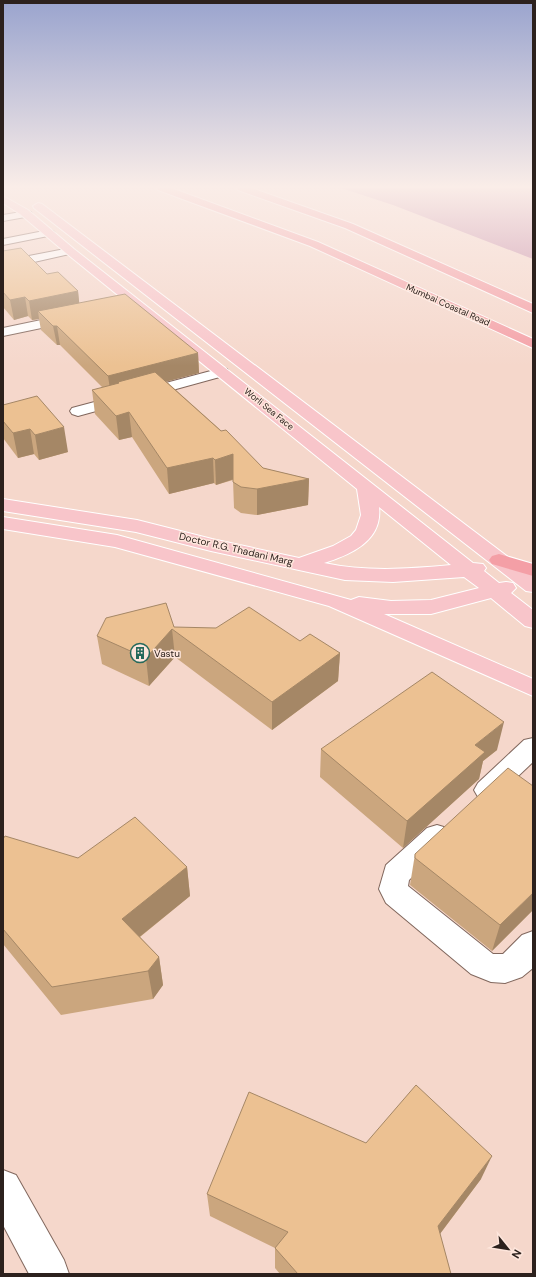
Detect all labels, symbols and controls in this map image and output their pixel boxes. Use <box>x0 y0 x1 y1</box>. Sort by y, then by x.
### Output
street label: Mumbai Coastal Road <box>404 281 492 329</box>
street label: Worli Sea Face <box>242 385 296 433</box>
street label: Doctor R.G. Thadani Marg <box>178 530 295 569</box>
building icon: Vastu <box>129 642 151 664</box>
place label: Vastu <box>154 647 180 660</box>
north arrow <box>488 1229 528 1269</box>
text: N <box>509 1247 525 1261</box>

